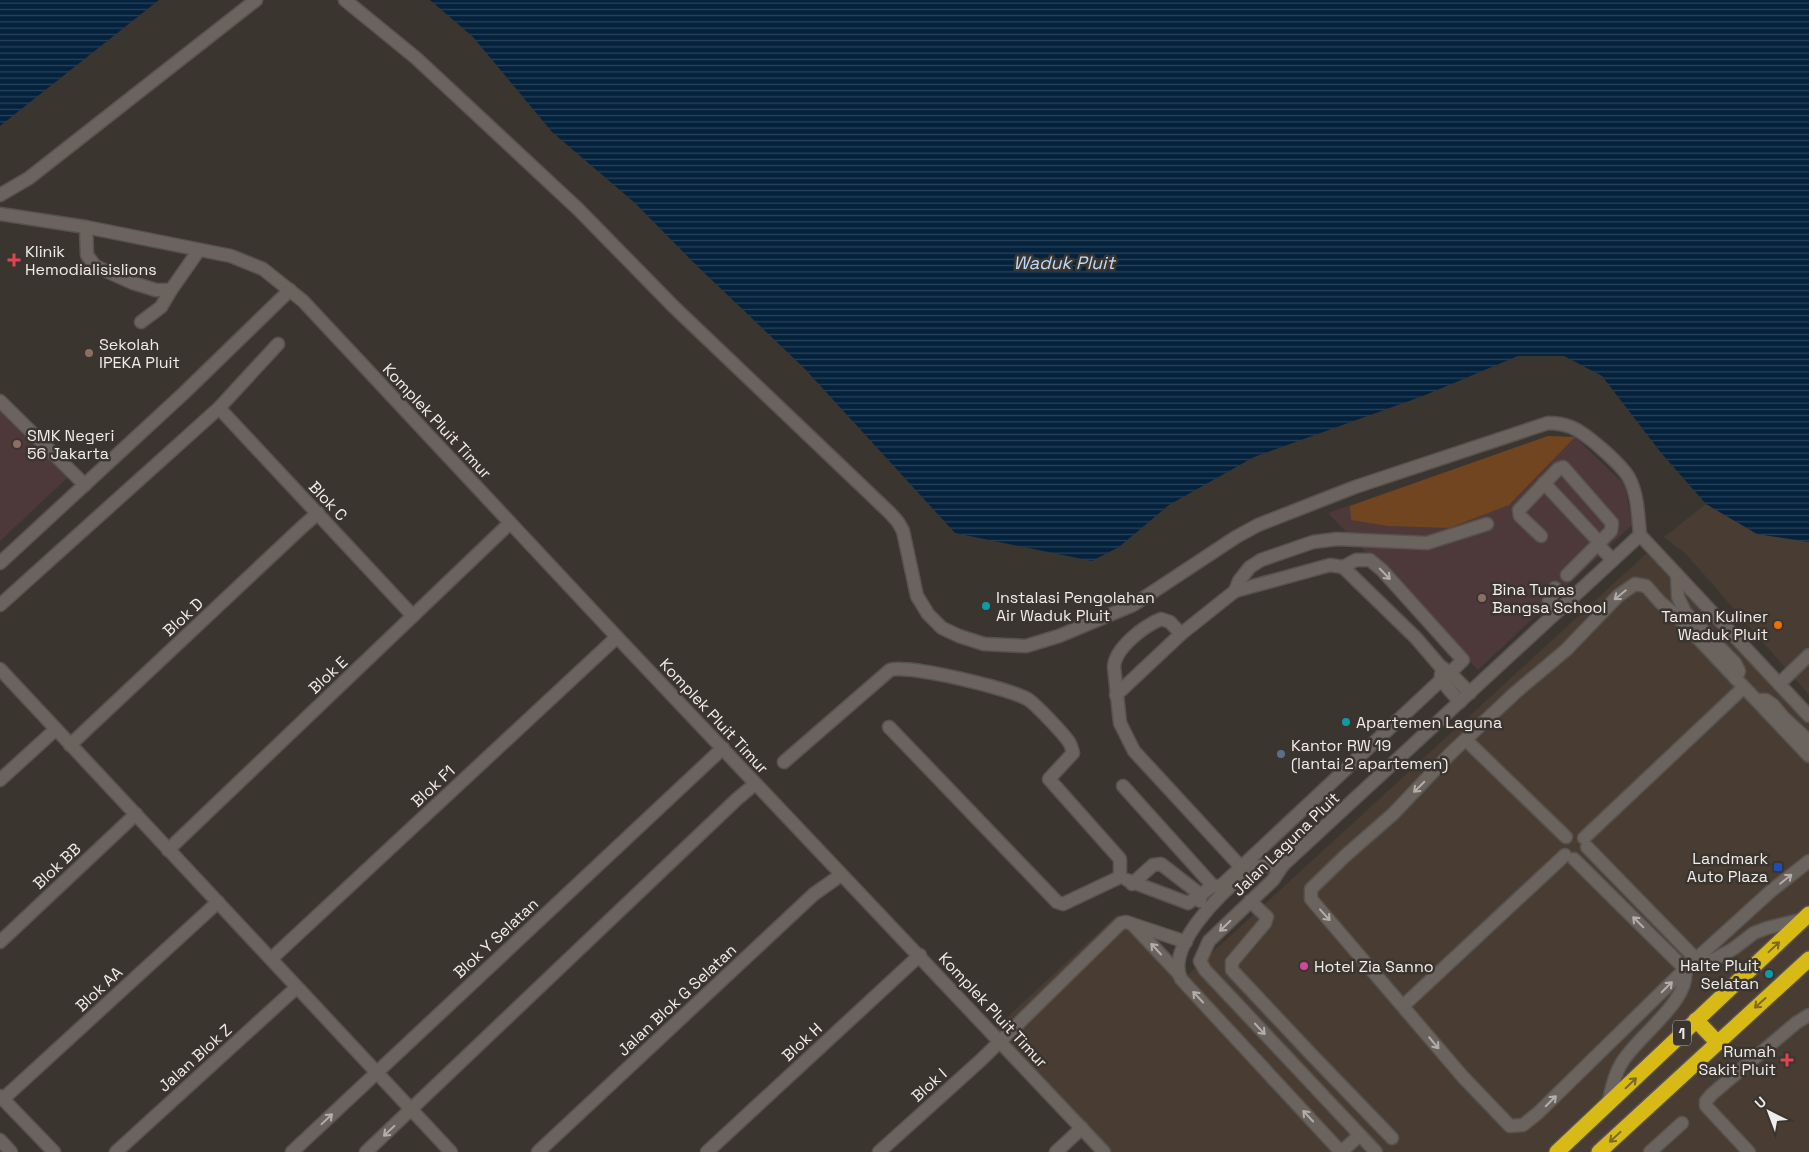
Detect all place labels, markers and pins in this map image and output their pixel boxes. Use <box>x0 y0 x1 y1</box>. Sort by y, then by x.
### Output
place label: Klinik Hemodialisislions <box>25 241 157 280</box>
marker: Klinik Hemodialisislions <box>7 253 21 267</box>
place label: Sekolah IPEKA Pluit <box>99 334 180 373</box>
marker: Sekolah IPEKA Pluit <box>83 347 95 359</box>
place label: SMK Negeri 56 Jakarta <box>27 425 114 464</box>
marker: SMK Negeri 56 Jakarta <box>11 438 23 450</box>
place label: Bina Tunas Bangsa School <box>1492 579 1606 618</box>
place label: Instalasi Pengolahan Air Waduk Pluit <box>996 587 1155 626</box>
marker: Bina Tunas Bangsa School <box>1476 592 1488 604</box>
marker: Instalasi Pengolahan Air Waduk Pluit <box>980 600 992 612</box>
place label: Taman Kuliner Waduk Pluit <box>1661 606 1768 645</box>
marker: Taman Kuliner Waduk Pluit <box>1772 619 1784 631</box>
place label: Apartemen Laguna <box>1356 712 1502 733</box>
marker: Apartemen Laguna <box>1340 716 1352 728</box>
place label: Kantor RW 19 (lantai 2 apartemen) <box>1291 735 1448 774</box>
marker: Kantor RW 19 (lantai 2 apartemen) <box>1275 748 1287 760</box>
place label: Landmark Auto Plaza <box>1687 848 1768 887</box>
marker: Landmark Auto Plaza <box>1772 861 1784 873</box>
place label: Halte Pluit Selatan <box>1680 955 1759 994</box>
place label: Hotel Zia Sanno <box>1314 956 1434 977</box>
marker: Hotel Zia Sanno <box>1298 960 1310 972</box>
marker: Halte Pluit Selatan <box>1763 968 1775 980</box>
place label: Rumah Sakit Pluit <box>1698 1041 1776 1080</box>
marker: Rumah Sakit Pluit <box>1780 1053 1794 1067</box>

